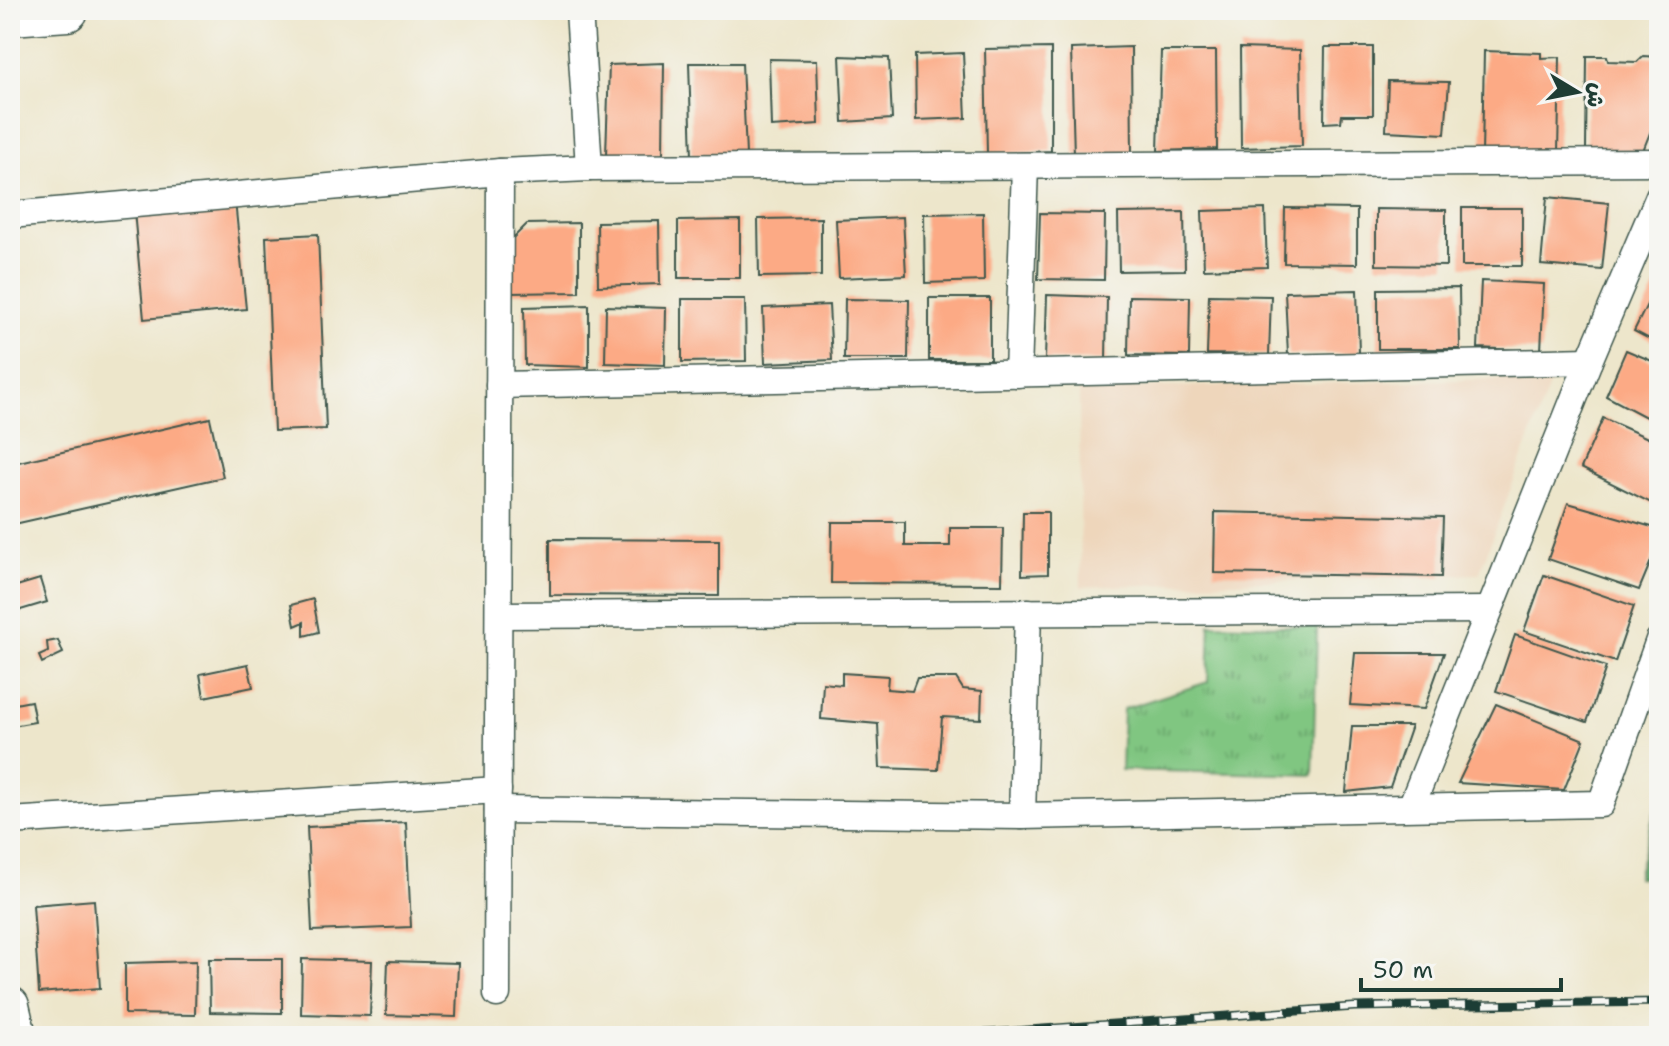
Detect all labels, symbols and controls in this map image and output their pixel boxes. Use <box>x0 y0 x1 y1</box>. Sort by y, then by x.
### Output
north arrow <box>1537 52 1617 132</box>
text: ش <box>1580 81 1613 110</box>
scale bar <box>1361 942 1561 992</box>
text: 50 m <box>1373 954 1433 986</box>

